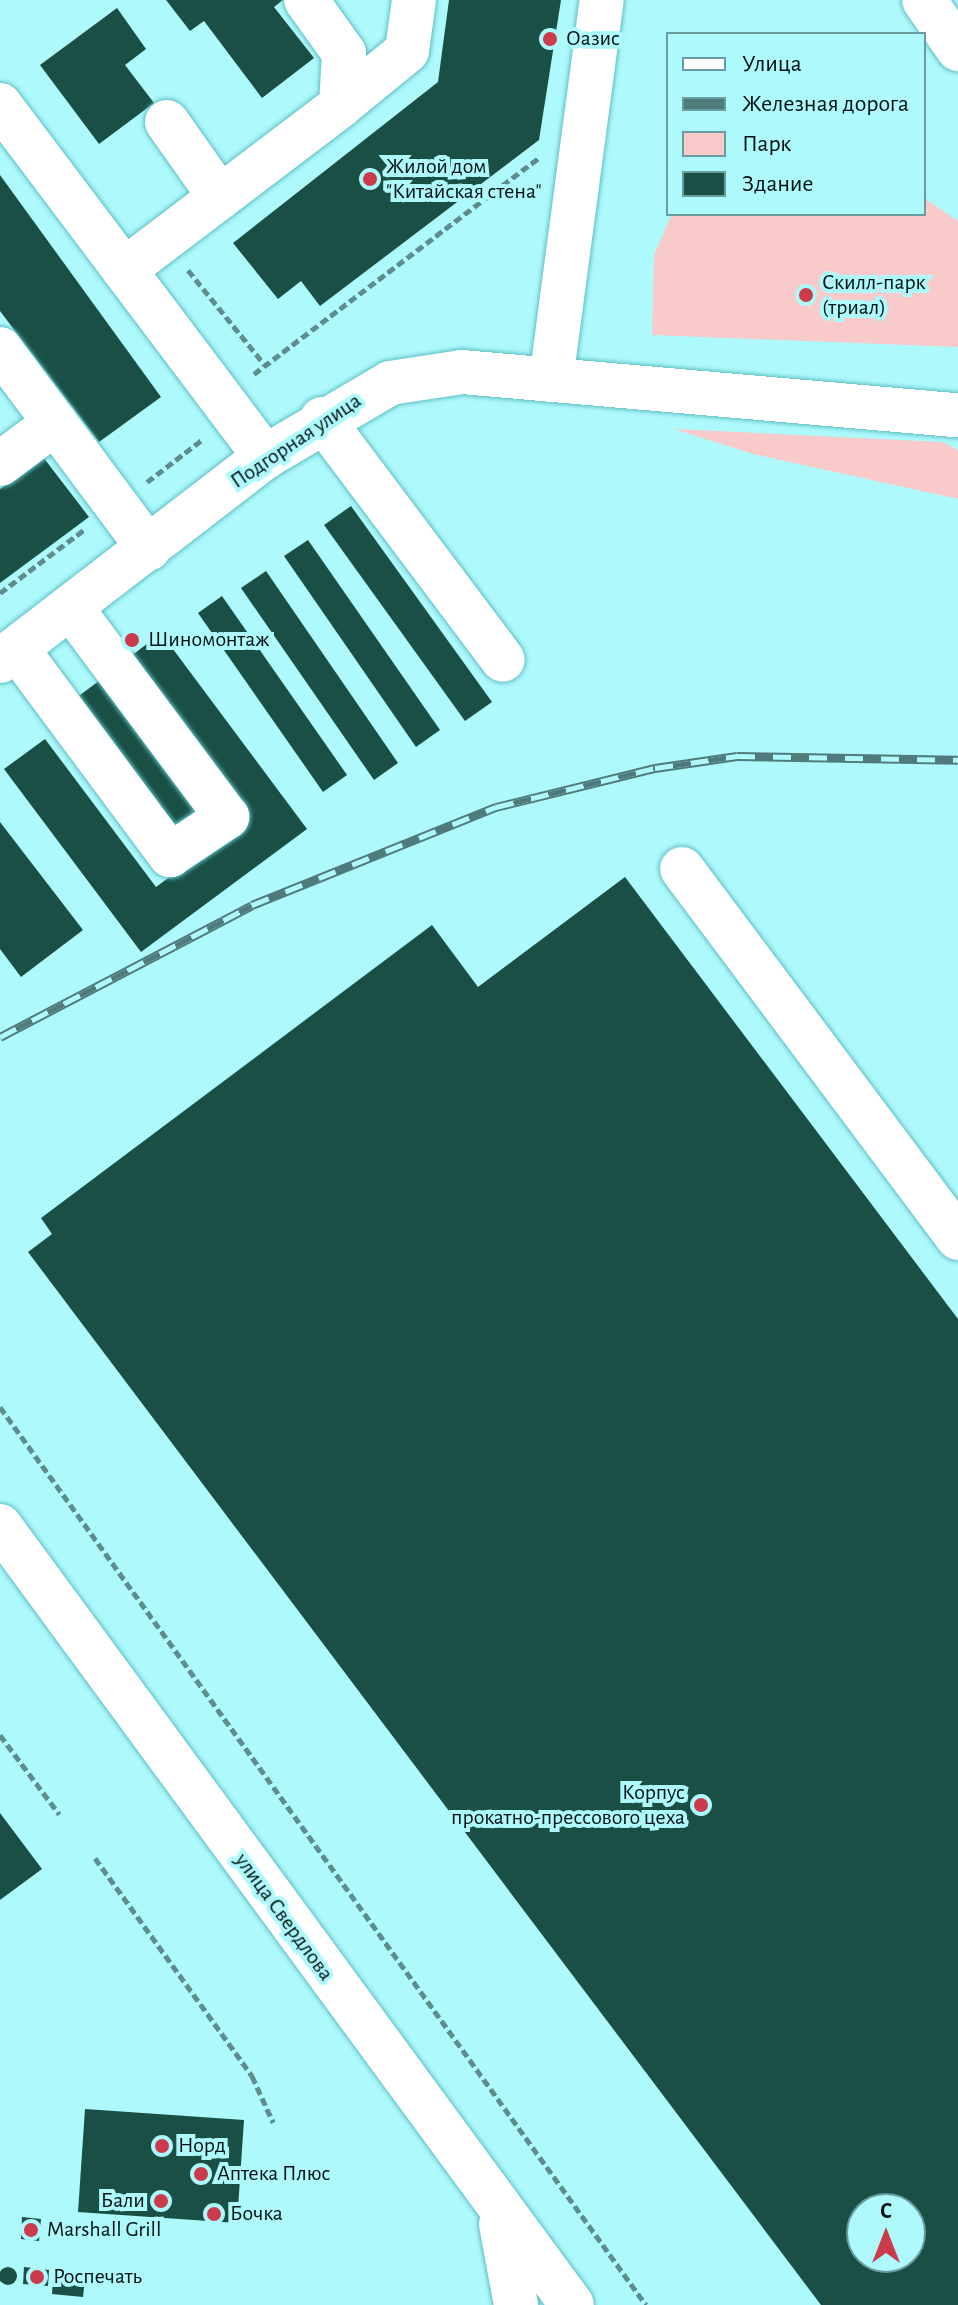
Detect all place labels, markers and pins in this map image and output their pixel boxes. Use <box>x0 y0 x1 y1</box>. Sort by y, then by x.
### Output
place label: Оазис <box>566 26 620 52</box>
marker: Оазис <box>541 30 559 48</box>
place label: Жилой дом "Китайская стена" <box>386 153 542 204</box>
marker: Жилой дом "Китайская стена" <box>361 170 379 188</box>
place label: Скилл-парк (триал) <box>822 269 926 320</box>
marker: Скилл-парк (триал) <box>797 286 815 304</box>
place label: Шиномонтаж <box>148 627 270 653</box>
marker: Шиномонтаж <box>123 631 141 649</box>
place label: Корпус прокатно-прессового цеха <box>451 1779 685 1830</box>
marker: Корпус прокатно-прессового цеха <box>692 1796 710 1814</box>
place label: Норд <box>178 2133 226 2159</box>
marker: Норд <box>153 2137 171 2155</box>
place label: Аптека Плюс <box>217 2161 330 2187</box>
marker: Аптека Плюс <box>192 2165 210 2183</box>
place label: Бали <box>101 2188 145 2214</box>
marker: Бали <box>152 2192 170 2210</box>
place label: Бочка <box>230 2201 283 2227</box>
marker: Бочка <box>205 2205 223 2223</box>
place label: Marshall Grill <box>47 2217 161 2243</box>
marker: Marshall Grill <box>22 2221 40 2239</box>
place label: Роспечать <box>53 2264 142 2290</box>
marker: Роспечать <box>28 2268 46 2286</box>

